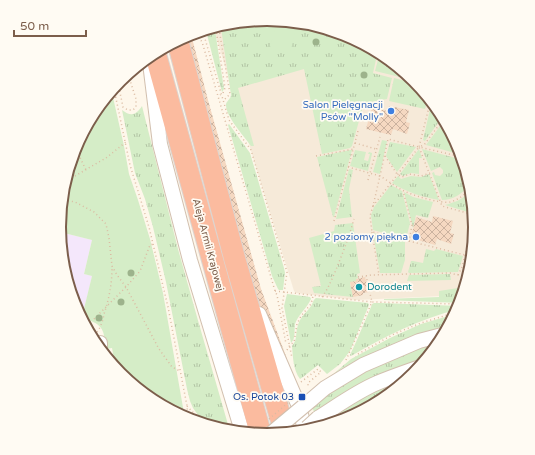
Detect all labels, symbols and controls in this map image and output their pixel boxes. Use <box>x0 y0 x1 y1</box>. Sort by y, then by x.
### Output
scale bar <box>14 12 86 38</box>
text: 50 m <box>20 19 49 33</box>
place label: Salon Pielęgnacji Psów "Molly" <box>303 99 383 123</box>
marker: Salon Pielęgnacji Psów "Molly" <box>386 106 396 116</box>
street label: Aleja Armii Krajowej <box>190 198 226 292</box>
place label: 2 poziomy piękna <box>325 231 408 243</box>
marker: 2 poziomy piękna <box>411 232 421 242</box>
place label: Dorodent <box>367 281 412 293</box>
marker: Dorodent <box>354 282 364 292</box>
place label: Os. Potok 03 <box>233 391 294 403</box>
marker: Os. Potok 03 <box>297 392 307 402</box>

